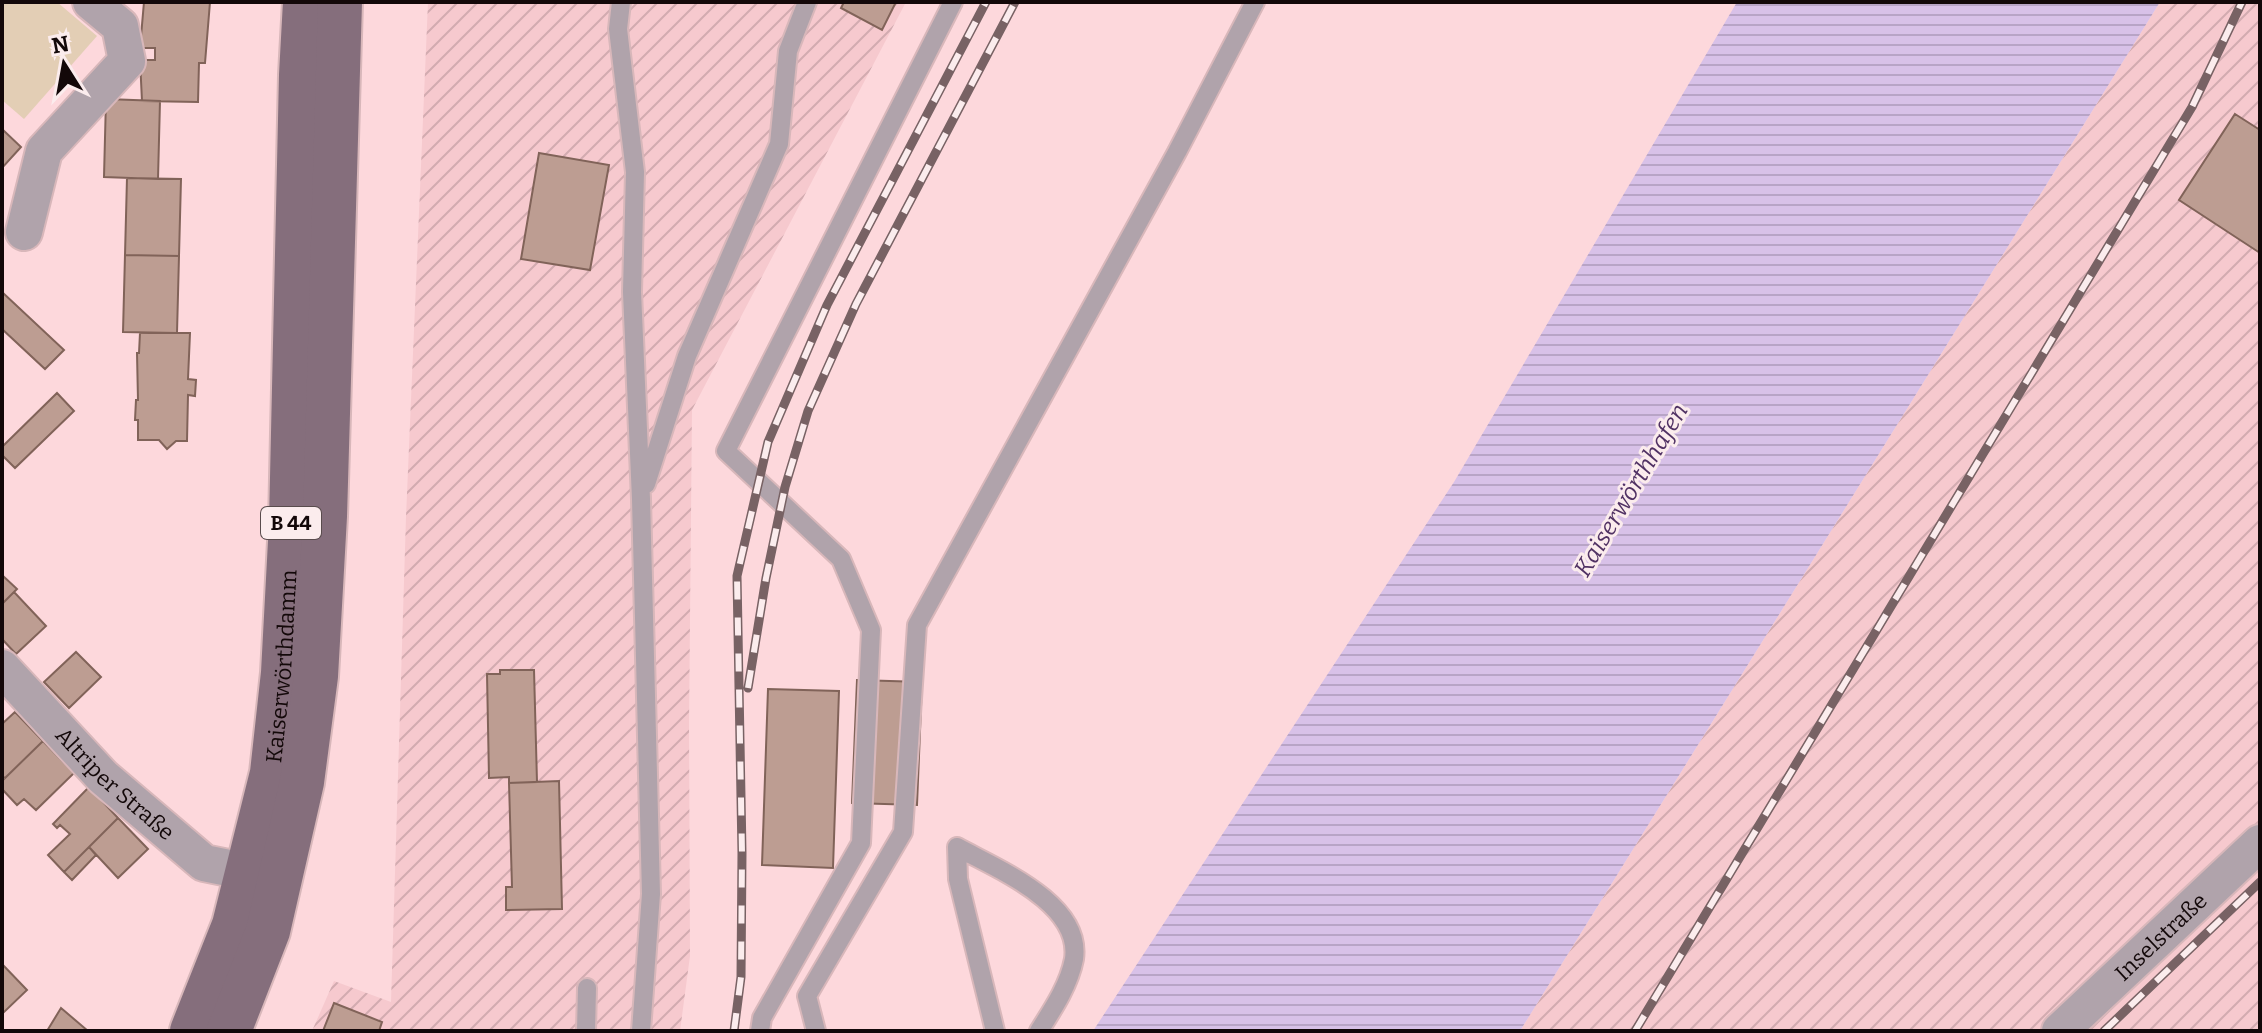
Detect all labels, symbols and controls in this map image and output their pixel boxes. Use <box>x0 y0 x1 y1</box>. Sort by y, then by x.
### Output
north arrow <box>24 24 104 104</box>
text: N <box>49 30 71 60</box>
water label: Kaiserwörthhafen <box>1568 399 1694 581</box>
road number: B 44 <box>261 507 321 539</box>
street label: Kaiserwörthdamm <box>260 569 302 764</box>
street label: Altriper Straße <box>50 722 180 846</box>
street label: Inselstraße <box>2109 887 2212 986</box>

